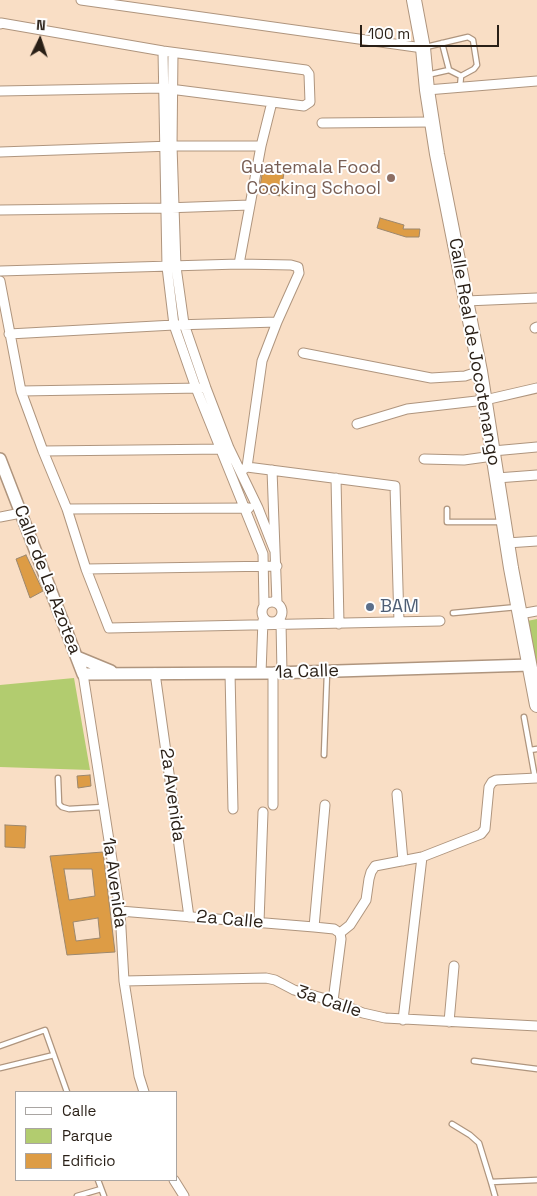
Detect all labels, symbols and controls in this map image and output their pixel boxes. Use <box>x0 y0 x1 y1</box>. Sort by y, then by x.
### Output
north arrow <box>15 15 65 65</box>
scale bar <box>362 15 501 47</box>
text: N <box>36 16 46 34</box>
text: 100 m <box>368 24 410 43</box>
place label: Guatemala Food Cooking School <box>241 157 381 200</box>
marker: Guatemala Food Cooking School <box>385 172 397 184</box>
street label: Calle Real de Jocotenango <box>443 236 505 468</box>
street label: Calle de La Azotea <box>9 502 85 658</box>
place label: BAM <box>380 596 419 618</box>
marker: BAM <box>364 601 376 613</box>
street label: 1a Calle <box>275 660 339 684</box>
street label: 2a Avenida <box>155 747 189 843</box>
street label: 1a Avenida <box>97 836 131 930</box>
street label: 2a Calle <box>196 906 264 934</box>
street label: 3a Calle <box>294 981 364 1023</box>
legend <box>15 1091 178 1181</box>
text: Calle <box>62 1101 97 1120</box>
text: Parque <box>62 1126 113 1145</box>
text: Edificio <box>62 1151 116 1170</box>

